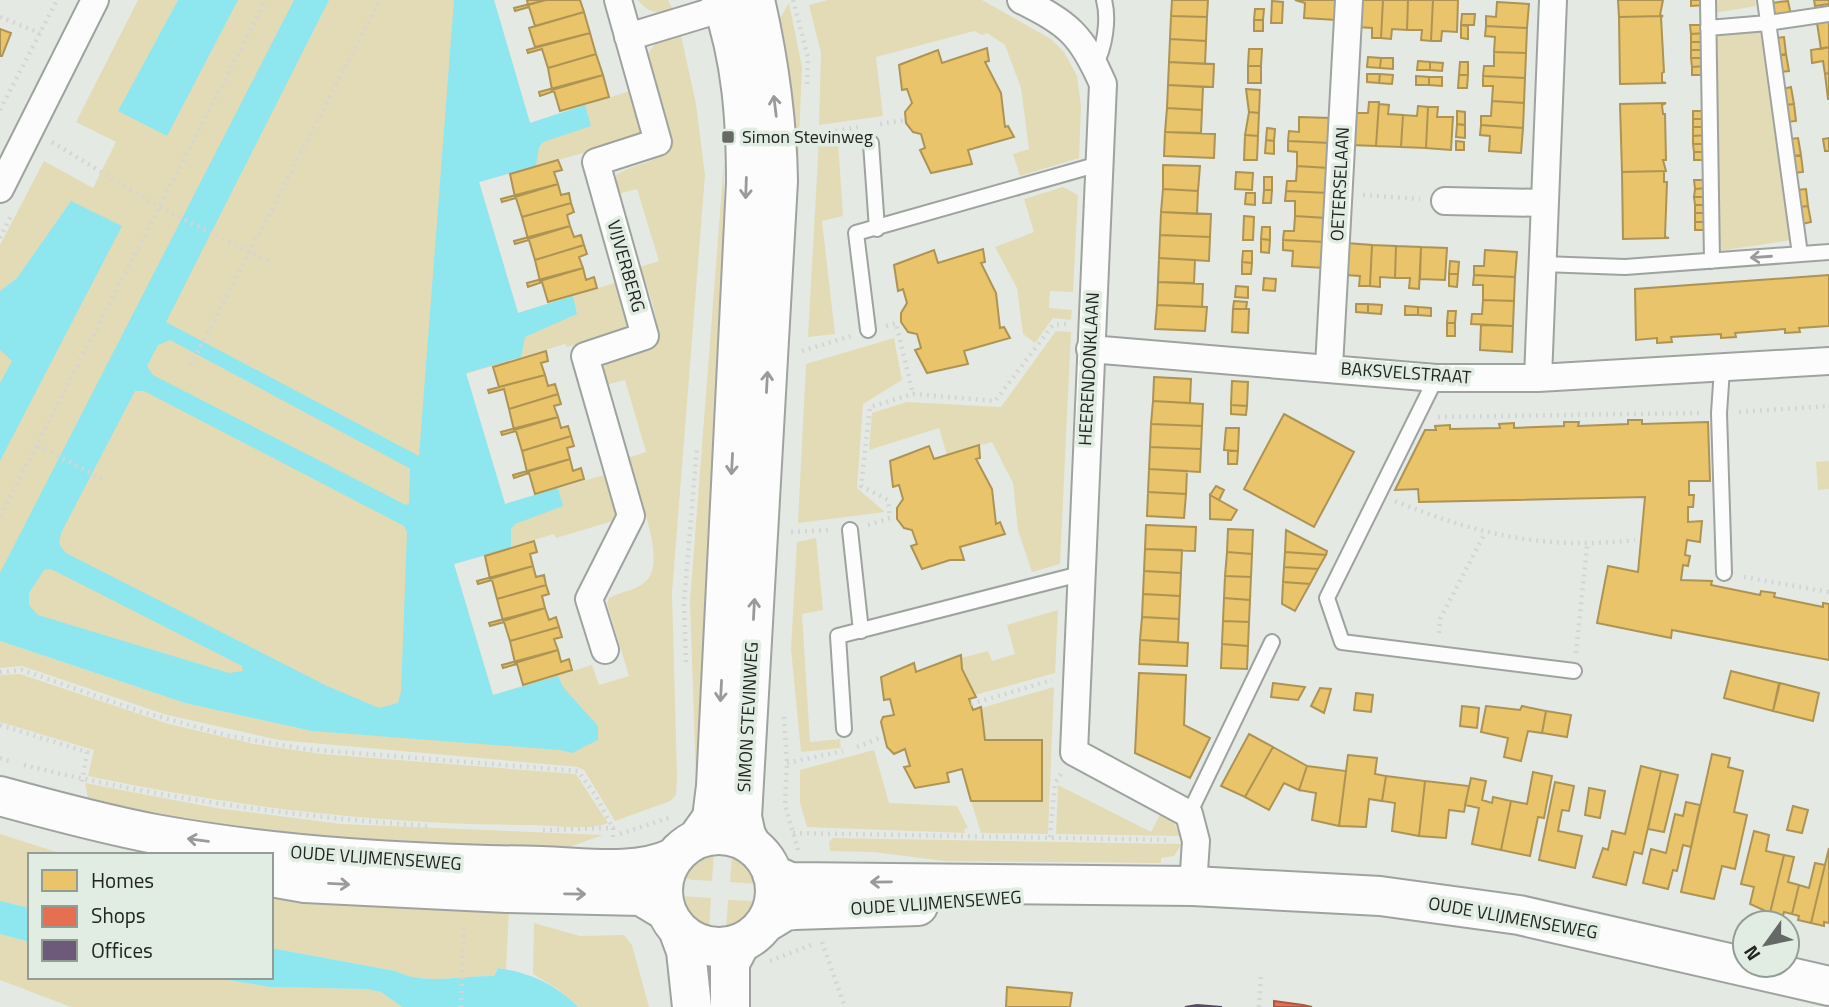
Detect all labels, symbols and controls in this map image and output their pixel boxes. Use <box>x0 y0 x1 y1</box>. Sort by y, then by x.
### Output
one-way arrow <box>768 95 781 118</box>
place label: Simon Stevinweg <box>742 123 873 150</box>
street label: OETERSELAAN <box>1323 126 1356 242</box>
marker: Simon Stevinweg <box>720 129 736 145</box>
one-way arrow <box>739 176 752 199</box>
street label: VIJVERBERG <box>600 217 653 315</box>
one-way arrow <box>1750 251 1773 264</box>
street label: HEERENDONKLAAN <box>1071 292 1106 446</box>
street label: BAKSVELSTRAAT <box>1340 354 1473 391</box>
one-way arrow <box>760 371 773 394</box>
one-way arrow <box>726 452 739 475</box>
one-way arrow <box>748 598 761 621</box>
street label: SIMON STEVINWEG <box>730 641 765 793</box>
one-way arrow <box>714 680 727 703</box>
one-way arrow <box>187 833 210 846</box>
street label: OUDE VLIJMENSEWEG <box>290 838 462 877</box>
legend <box>28 853 273 979</box>
text: Homes <box>91 864 154 896</box>
one-way arrow <box>869 875 892 889</box>
one-way arrow <box>327 878 350 891</box>
street label: OUDE VLIJMENSEWEG <box>850 883 1022 922</box>
one-way arrow <box>564 887 587 901</box>
street label: OUDE VLIJMENSEWEG <box>1426 889 1600 946</box>
text: Shops <box>91 899 146 931</box>
north arrow <box>1731 909 1801 979</box>
text: Offices <box>91 934 153 966</box>
text: N <box>1736 940 1767 967</box>

